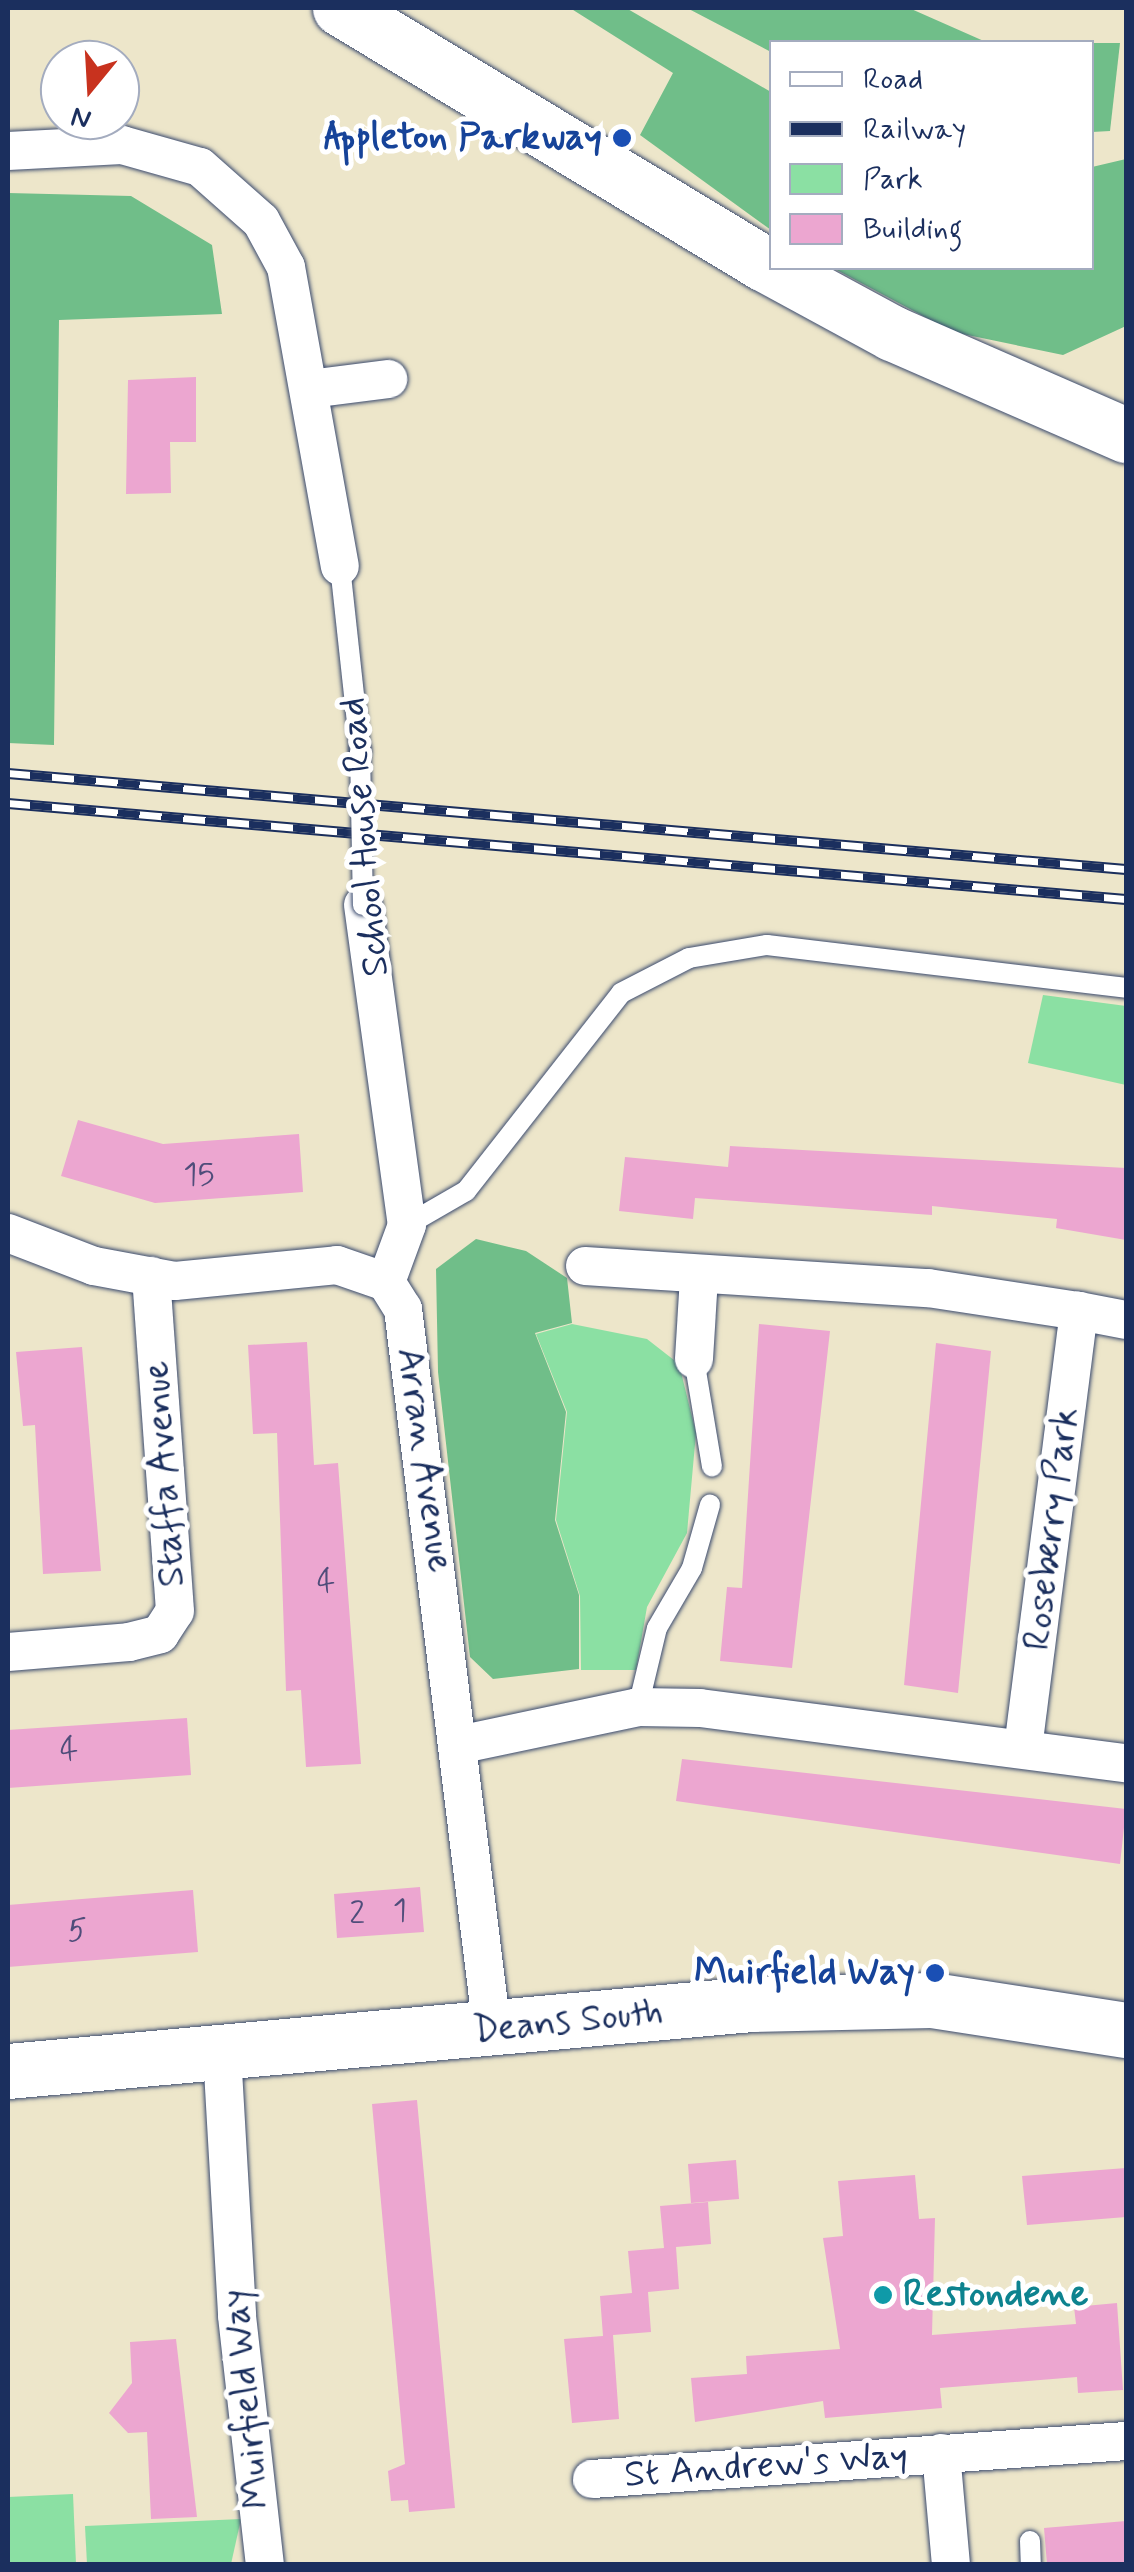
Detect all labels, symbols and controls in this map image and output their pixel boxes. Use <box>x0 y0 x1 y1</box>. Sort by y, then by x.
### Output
north arrow <box>40 40 140 140</box>
legend <box>769 40 1094 270</box>
text: Road <box>863 60 923 99</box>
text: N <box>67 97 96 138</box>
text: Railway <box>863 110 966 149</box>
place label: Appleton Parkway <box>328 115 602 161</box>
marker: Appleton Parkway <box>611 127 633 149</box>
text: Park <box>863 160 923 199</box>
text: Building <box>863 210 962 249</box>
street label: School House Road <box>330 693 400 981</box>
house number: 15 <box>183 1156 215 1194</box>
street label: Arran Avenue <box>385 1341 463 1579</box>
street label: Staffa Avenue <box>134 1356 196 1592</box>
street label: Roseberry Park <box>1014 1405 1090 1653</box>
house number: 4 <box>317 1563 335 1601</box>
house number: 4 <box>60 1731 78 1769</box>
house number: 1 <box>393 1892 407 1930</box>
house number: 2 <box>349 1895 365 1933</box>
house number: 5 <box>67 1912 87 1950</box>
place label: Muirfield Way <box>688 1950 915 1996</box>
marker: Muirfield Way <box>924 1962 946 1984</box>
street label: Deans South <box>471 1989 665 2055</box>
place label: Restondene <box>903 2272 1088 2318</box>
street label: Muirfield Way <box>212 2284 282 2514</box>
marker: Restondene <box>872 2284 894 2306</box>
street label: St Andrew's Way <box>626 2434 906 2498</box>

